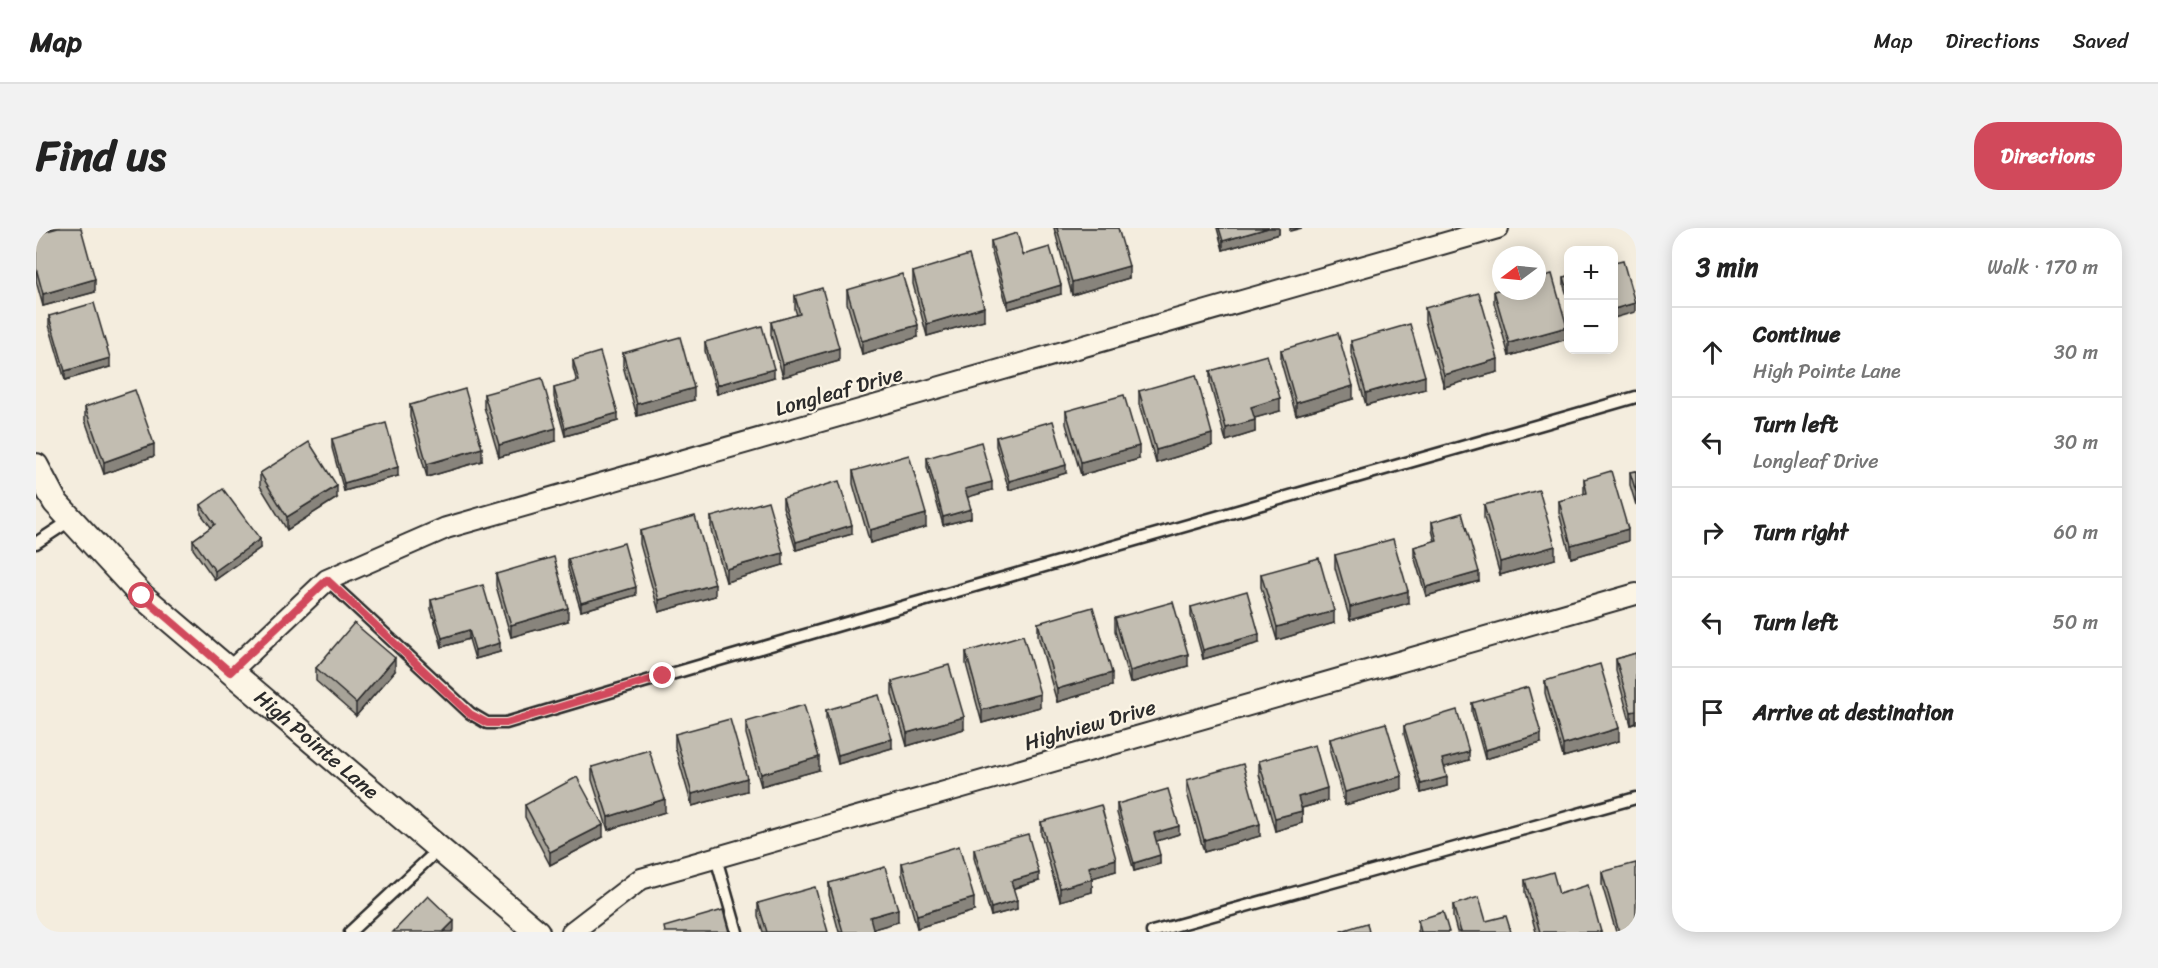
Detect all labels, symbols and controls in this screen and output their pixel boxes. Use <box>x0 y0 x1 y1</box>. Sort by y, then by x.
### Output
text: Map <box>30 17 82 66</box>
text: Map <box>1874 22 1912 60</box>
text: Directions <box>1945 22 2040 60</box>
text: Saved <box>2073 22 2128 60</box>
text: Find us <box>36 119 166 193</box>
button: Directions <box>1974 122 2122 190</box>
text: 3 min <box>1696 244 1758 290</box>
north arrow <box>1492 246 1546 300</box>
map controls <box>1564 246 1618 354</box>
button: + <box>1564 246 1618 300</box>
text: Walk · 170 m <box>1987 250 2098 285</box>
button: − <box>1564 300 1618 354</box>
text: Continue <box>1753 315 1841 354</box>
text: 30 m <box>2054 335 2098 370</box>
icon: ahead <box>1696 336 1729 369</box>
text: High Pointe Lane <box>1753 354 1901 389</box>
street label: Longleaf Drive <box>770 355 908 427</box>
text: Turn left <box>1753 405 1838 444</box>
text: 30 m <box>2054 425 2098 460</box>
icon: left <box>1696 426 1729 459</box>
text: Longleaf Drive <box>1753 444 1879 479</box>
text: Turn right <box>1753 513 1848 552</box>
text: 60 m <box>2053 515 2098 550</box>
icon: right <box>1696 516 1729 549</box>
route start <box>128 582 154 608</box>
text: Turn left <box>1753 603 1838 642</box>
text: 50 m <box>2053 605 2098 640</box>
icon: left <box>1696 606 1729 639</box>
route end <box>649 662 675 688</box>
street label: High Pointe Lane <box>245 680 388 809</box>
street label: Highview Drive <box>1020 688 1161 762</box>
text: Arrive at destination <box>1753 693 1954 732</box>
icon: arrive <box>1696 696 1729 729</box>

